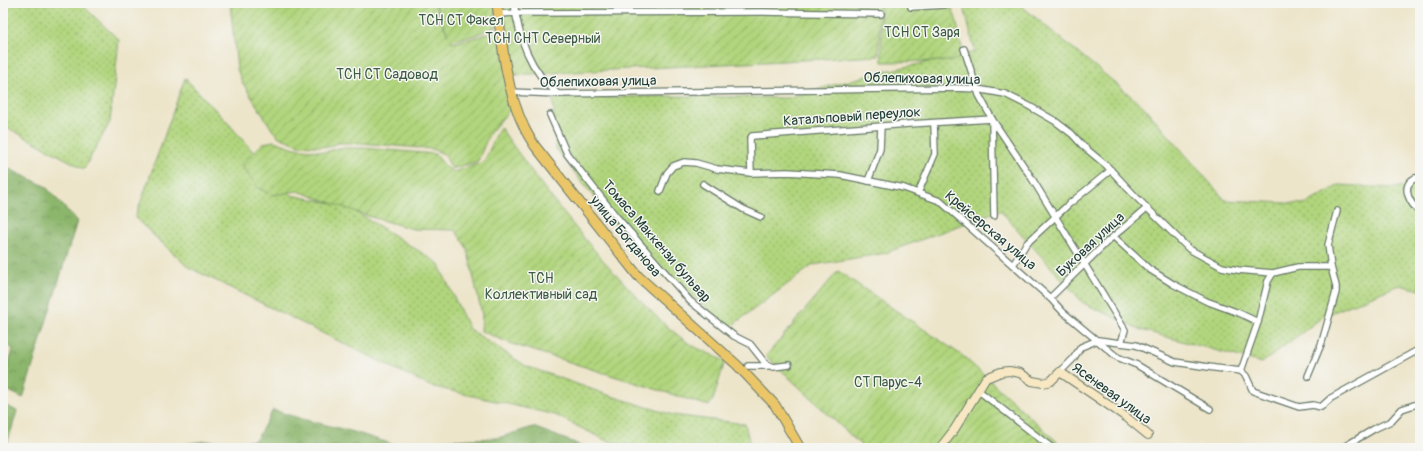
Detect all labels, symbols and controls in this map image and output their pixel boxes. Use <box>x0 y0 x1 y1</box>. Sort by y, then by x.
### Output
park label: ТСН СТ Факел <box>418 12 504 29</box>
park label: ТСН СТ Заря <box>884 24 960 41</box>
park label: ТСН СНТ Северный <box>485 30 601 47</box>
park label: ТСН СТ Садовод <box>336 66 438 83</box>
street label: Облепиховая улица <box>863 69 981 88</box>
street label: Облепиховая улица <box>539 72 657 91</box>
street label: Катальповый переулок <box>783 103 921 130</box>
street label: Томаса Маккензи бульвар <box>599 177 715 306</box>
street label: Крейсерская улица <box>941 187 1040 274</box>
street label: улица Богданова <box>586 191 665 280</box>
street label: Буковая улица <box>1053 208 1128 280</box>
park label: ТСН Коллективный сад <box>485 270 598 303</box>
street label: Ясеневая улица <box>1069 359 1155 428</box>
park label: СТ Парус-4 <box>854 374 922 391</box>

